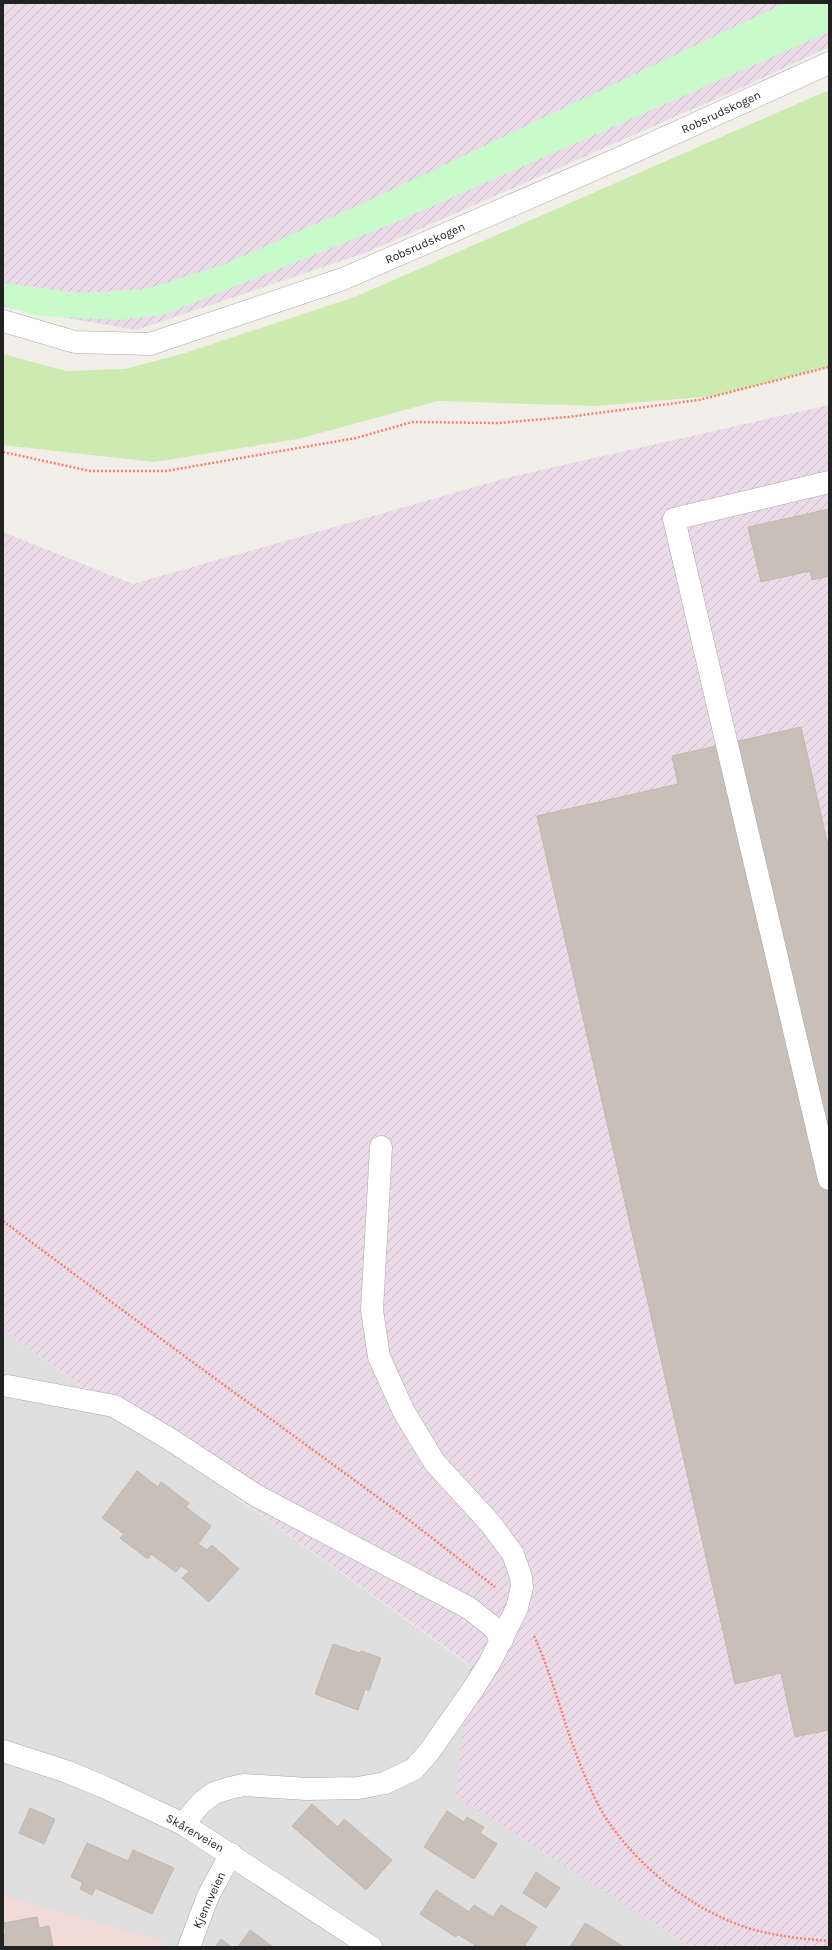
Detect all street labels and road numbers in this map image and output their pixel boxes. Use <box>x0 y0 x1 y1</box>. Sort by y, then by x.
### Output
street label: Robsrudskogen <box>679 88 763 136</box>
street label: Robsrudskogen <box>383 219 467 267</box>
street label: Skårerveien <box>164 1811 226 1855</box>
street label: Kjennveien <box>190 1869 228 1931</box>

